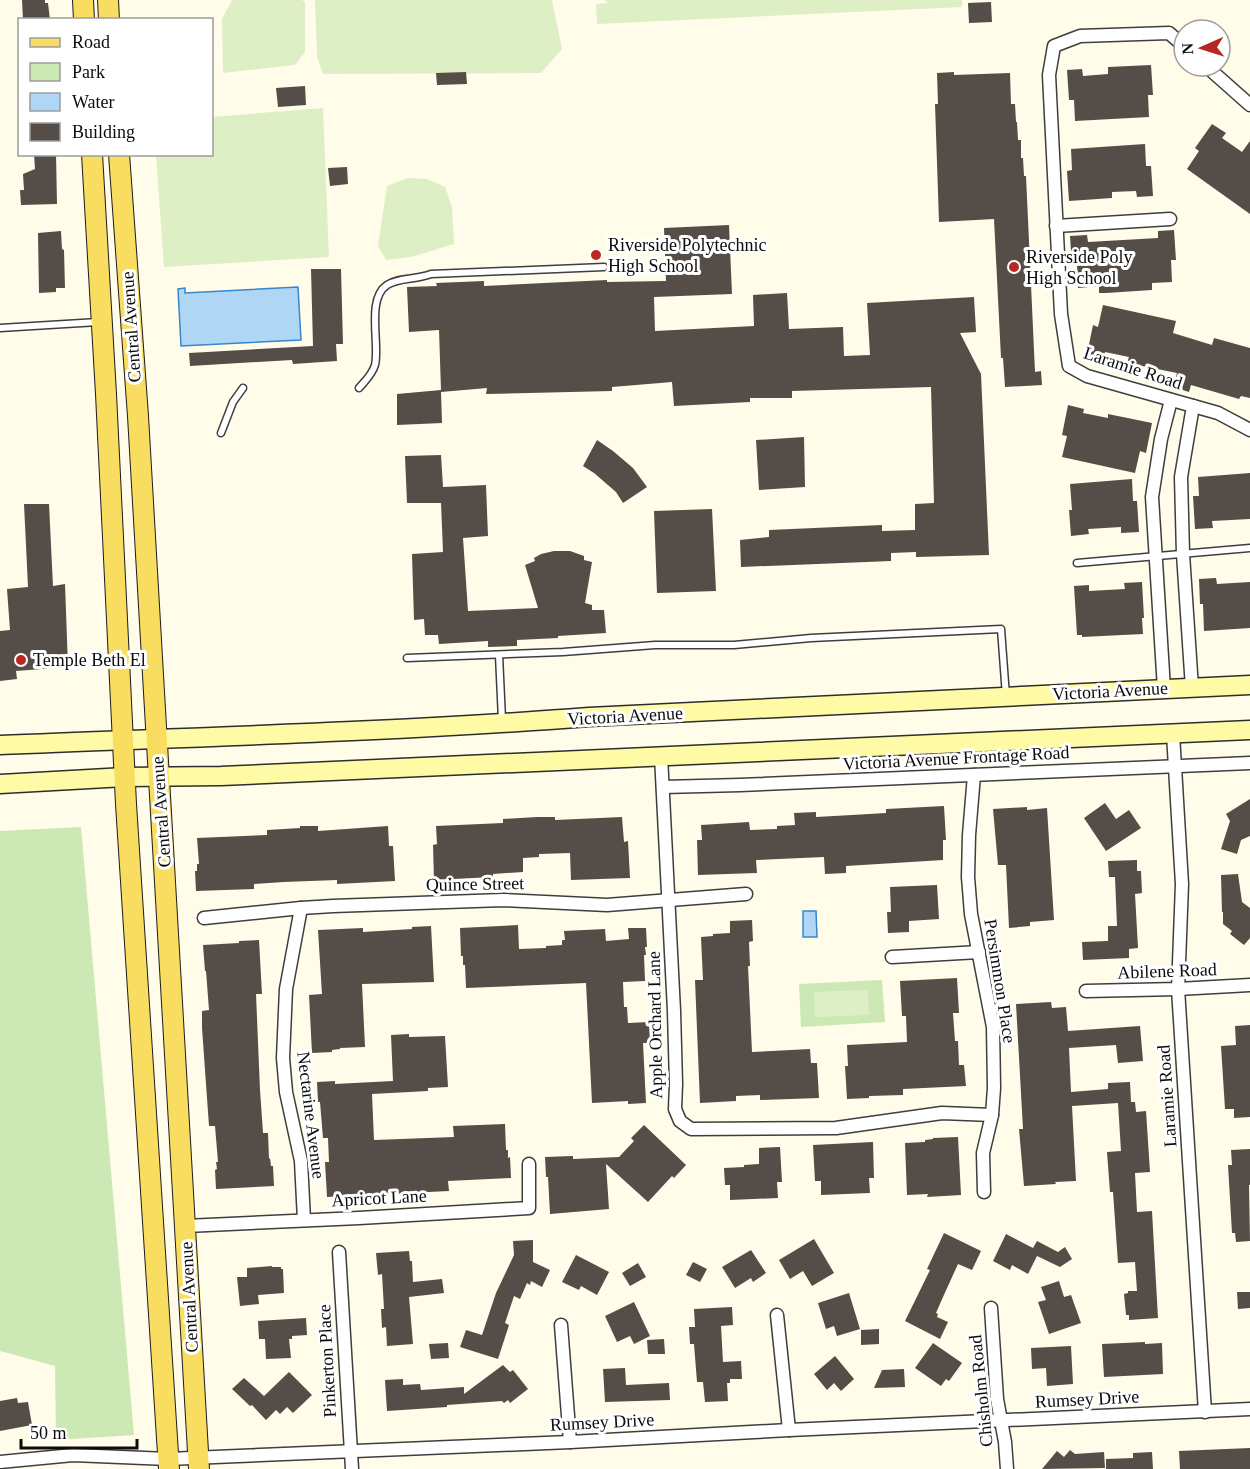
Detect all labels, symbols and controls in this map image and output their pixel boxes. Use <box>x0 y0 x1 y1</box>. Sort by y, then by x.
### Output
legend <box>18 18 213 156</box>
north arrow <box>1172 18 1232 78</box>
text: Road <box>72 32 110 52</box>
text: N <box>1179 42 1196 55</box>
text: Park <box>72 62 105 82</box>
text: Water <box>72 92 115 112</box>
text: Building <box>72 122 135 142</box>
place label: Riverside Polytechnic High School <box>608 235 766 276</box>
place label: Riverside Poly High School <box>1026 247 1133 288</box>
marker: Riverside Polytechnic High School <box>589 248 603 262</box>
marker: Riverside Poly High School <box>1007 260 1021 274</box>
street label: Central Avenue <box>117 271 145 383</box>
street label: Laramie Road <box>1081 343 1185 393</box>
place label: Temple Beth El <box>33 650 146 670</box>
marker: Temple Beth El <box>14 653 28 667</box>
street label: Victoria Avenue <box>1052 678 1168 704</box>
street label: Victoria Avenue <box>567 703 683 729</box>
street label: Victoria Avenue Frontage Road <box>842 742 1070 774</box>
street label: Central Avenue <box>147 756 175 868</box>
street label: Quince Street <box>426 873 524 895</box>
street label: Persimmon Place <box>980 917 1020 1045</box>
street label: Apple Orchard Lane <box>644 951 666 1099</box>
street label: Abilene Road <box>1117 959 1217 983</box>
street label: Laramie Road <box>1153 1044 1181 1148</box>
street label: Nectarine Avenue <box>293 1050 329 1180</box>
street label: Apricot Lane <box>331 1186 427 1210</box>
street label: Central Avenue <box>176 1241 202 1353</box>
street label: Pinkerton Place <box>314 1304 340 1418</box>
street label: Chisholm Road <box>965 1334 997 1448</box>
street label: Rumsey Drive <box>1034 1386 1140 1412</box>
street label: Rumsey Drive <box>549 1409 655 1435</box>
scale bar <box>21 1412 136 1450</box>
text: 50 m <box>30 1423 67 1443</box>

